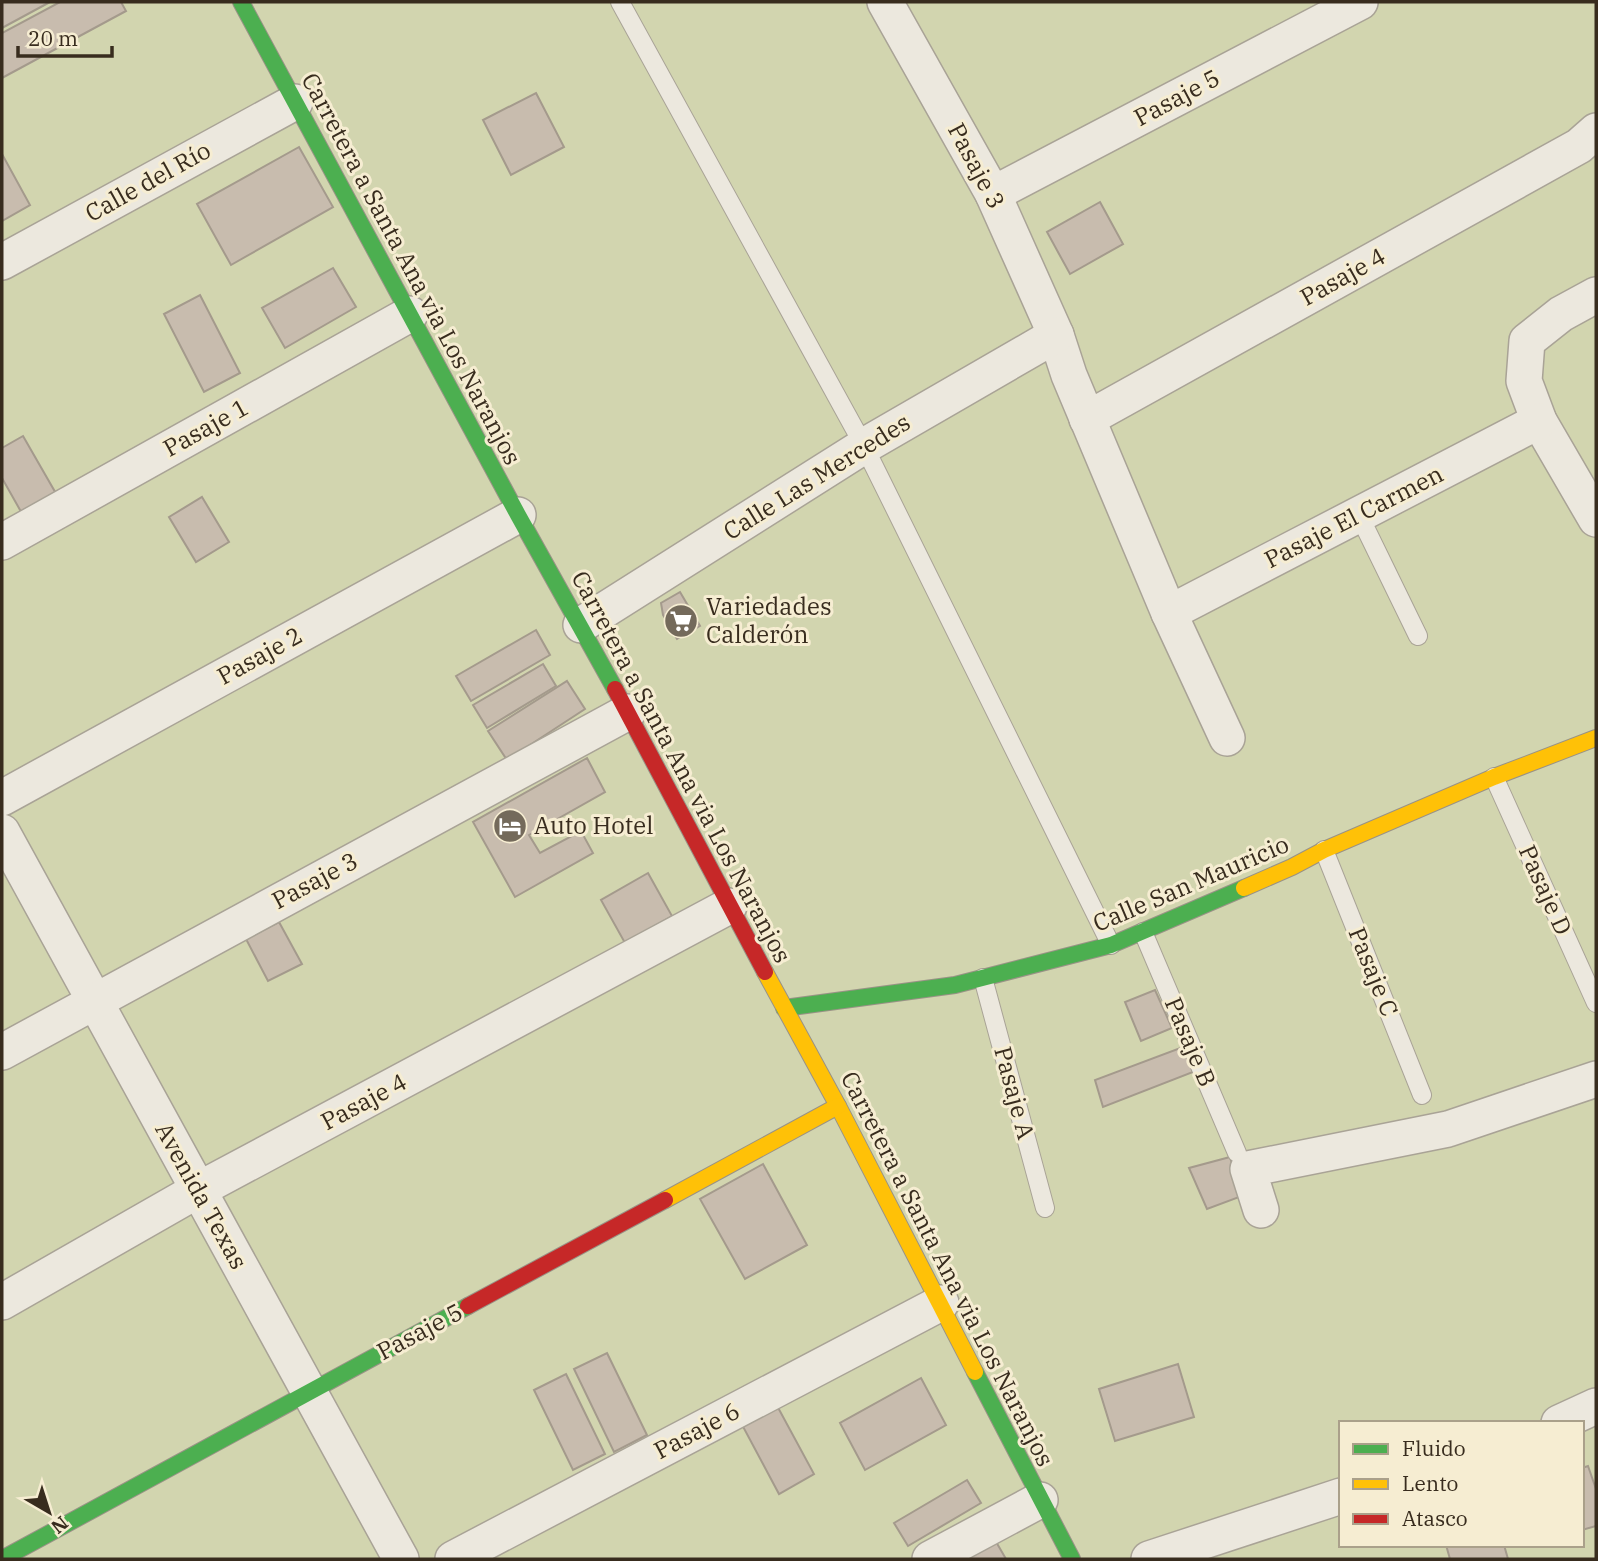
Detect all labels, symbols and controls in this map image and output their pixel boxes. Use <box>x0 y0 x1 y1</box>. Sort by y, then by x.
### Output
scale bar <box>18 14 112 58</box>
text: 20 m <box>28 24 78 52</box>
street label: Pasaje 5 <box>1128 61 1225 133</box>
street label: Carretera a Santa Ana via Los Naranjos <box>295 67 529 470</box>
street label: Pasaje 3 <box>941 117 1013 214</box>
street label: Calle del Río <box>79 134 216 229</box>
street label: Pasaje 4 <box>1294 240 1391 313</box>
street label: Pasaje 1 <box>157 391 254 464</box>
street label: Calle Las Mercedes <box>717 406 916 547</box>
street label: Pasaje El Carmen <box>1259 457 1448 575</box>
street label: Carretera a Santa Ana via Los Naranjos <box>565 565 799 968</box>
place label: Variedades Calderón <box>706 590 832 650</box>
supermarket icon: Variedades Calderón <box>662 602 700 640</box>
street label: Pasaje 2 <box>211 619 308 692</box>
hotel icon: Auto Hotel <box>491 807 529 845</box>
place label: Auto Hotel <box>534 809 653 841</box>
street label: Calle San Mauricio <box>1088 827 1293 939</box>
street label: Pasaje D <box>1512 840 1580 940</box>
street label: Pasaje 3 <box>266 844 363 916</box>
street label: Pasaje C <box>1342 922 1406 1021</box>
street label: Pasaje B <box>1158 992 1224 1091</box>
street label: Pasaje A <box>987 1043 1043 1143</box>
street label: Pasaje 4 <box>315 1065 412 1137</box>
street label: Carretera a Santa Ana via Los Naranjos <box>834 1066 1062 1472</box>
street label: Avenida Texas <box>148 1117 255 1275</box>
street label: Pasaje 5 <box>371 1295 468 1367</box>
street label: Pasaje 6 <box>648 1394 745 1466</box>
legend <box>1339 1421 1584 1547</box>
text: Fluido <box>1402 1434 1466 1462</box>
text: Lento <box>1402 1469 1458 1497</box>
north arrow <box>14 1477 84 1547</box>
text: Atasco <box>1402 1504 1468 1532</box>
text: N <box>46 1511 73 1539</box>

